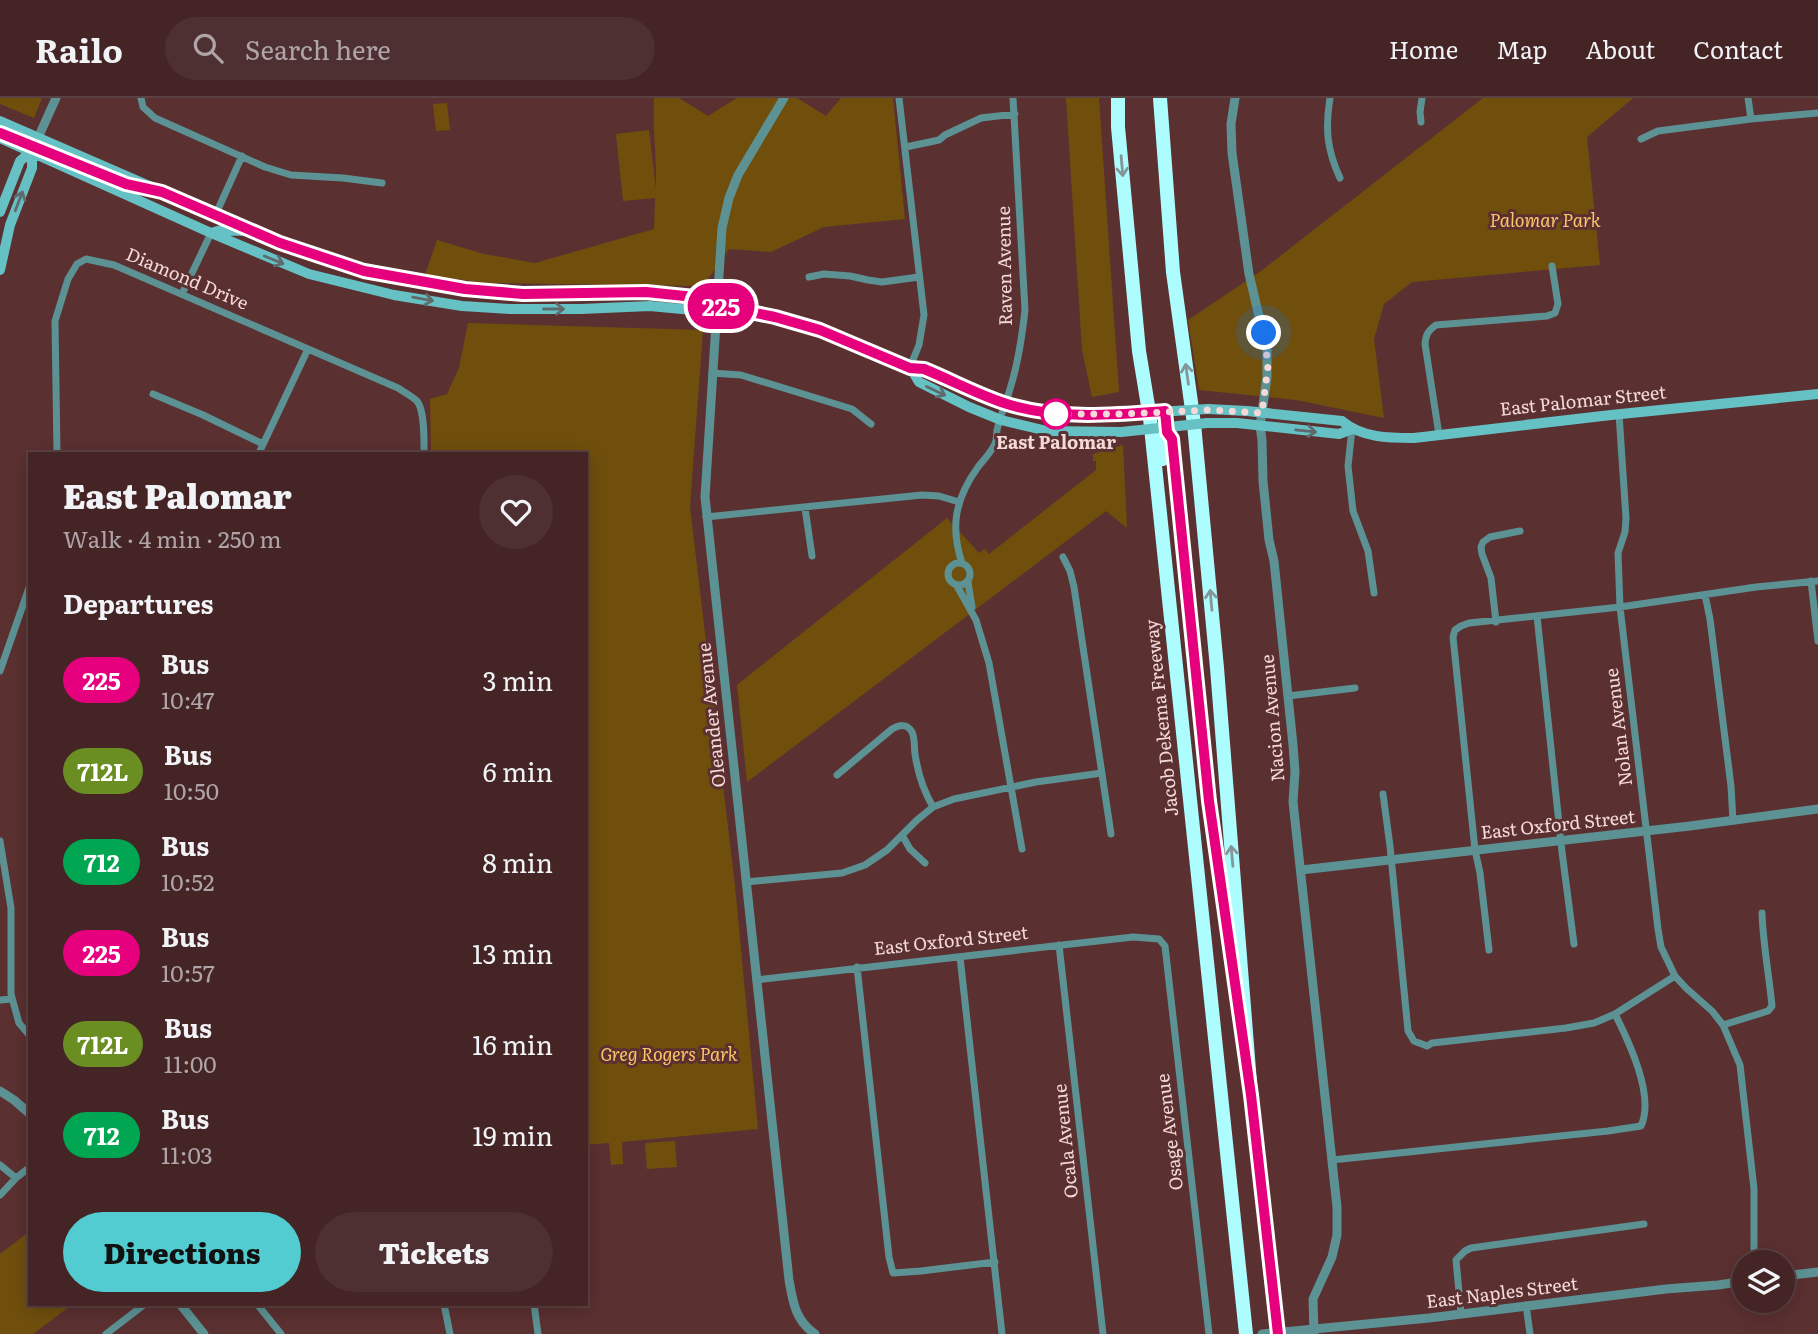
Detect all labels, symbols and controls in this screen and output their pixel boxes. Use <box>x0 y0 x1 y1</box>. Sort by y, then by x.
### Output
search box <box>165 17 655 80</box>
text: Railo <box>35 24 123 73</box>
icon: search <box>189 29 227 67</box>
text: Search here <box>245 29 391 68</box>
text: Home <box>1389 31 1458 66</box>
text: Map <box>1496 31 1547 66</box>
text: About <box>1585 31 1655 66</box>
text: Contact <box>1693 31 1783 66</box>
one-way arrow <box>1116 154 1129 177</box>
one-way arrow <box>14 191 27 213</box>
street label: Raven Avenue <box>989 206 1018 326</box>
park label: Palomar Park <box>1489 206 1601 233</box>
street label: Diamond Drive <box>122 240 253 316</box>
one-way arrow <box>262 254 284 267</box>
line badge: 225 <box>681 283 761 329</box>
text: 225 <box>702 288 740 323</box>
one-way arrow <box>411 293 434 307</box>
one-way arrow <box>542 302 565 316</box>
your location <box>1246 315 1281 350</box>
one-way arrow <box>1180 363 1193 386</box>
street label: East Palomar Street <box>1498 377 1668 422</box>
one-way arrow <box>925 384 946 398</box>
marker: East Palomar <box>1041 399 1071 429</box>
one-way arrow <box>1294 425 1317 438</box>
place label: East Palomar <box>996 428 1116 455</box>
text: East Palomar <box>63 470 292 519</box>
button: heart <box>479 475 553 549</box>
text: Walk · 4 min · 250 m <box>63 521 282 555</box>
text: Departures <box>63 583 214 622</box>
one-way arrow <box>1204 590 1217 612</box>
street label: Jacob Dekema Freeway <box>1137 618 1184 818</box>
street label: Oleander Avenue <box>689 641 732 789</box>
text: Bus <box>161 643 209 682</box>
street label: Nacion Avenue <box>1252 653 1291 783</box>
text: 3 min <box>483 660 553 699</box>
text: 225 <box>82 662 121 697</box>
street label: Nolan Avenue <box>1597 667 1638 788</box>
text: 10:47 <box>161 682 214 716</box>
text: Bus <box>164 734 212 773</box>
text: 6 min <box>483 751 553 790</box>
text: 712L <box>77 753 129 788</box>
text: 10:50 <box>164 773 219 807</box>
street label: East Oxford Street <box>1479 802 1637 845</box>
text: Bus <box>161 825 209 864</box>
text: 8 min <box>482 842 553 881</box>
text: 712 <box>83 844 120 879</box>
one-way arrow <box>1225 845 1238 867</box>
text: 10:52 <box>161 864 214 898</box>
text: Bus <box>161 916 209 955</box>
street label: East Oxford Street <box>872 918 1030 961</box>
text: 13 min <box>472 933 553 972</box>
text: 225 <box>82 935 121 970</box>
text: 10:57 <box>161 955 215 989</box>
text: Bus <box>164 1007 212 1046</box>
text: 16 min <box>472 1024 553 1063</box>
text: 712L <box>77 1026 129 1061</box>
park label: Greg Rogers Park <box>600 1040 738 1067</box>
text: 11:00 <box>164 1046 217 1080</box>
street label: Osage Avenue <box>1148 1072 1189 1192</box>
street label: Ocala Avenue <box>1045 1083 1084 1200</box>
text: Bus <box>161 1098 209 1137</box>
text: 19 min <box>473 1115 553 1154</box>
text: 712 <box>83 1117 120 1152</box>
text: 11:03 <box>161 1137 213 1171</box>
button: Directions <box>63 1212 301 1292</box>
button: Tickets <box>315 1212 553 1292</box>
map controls <box>1732 1250 1795 1313</box>
button: layers <box>1732 1250 1795 1313</box>
street label: East Naples Street <box>1425 1269 1580 1314</box>

